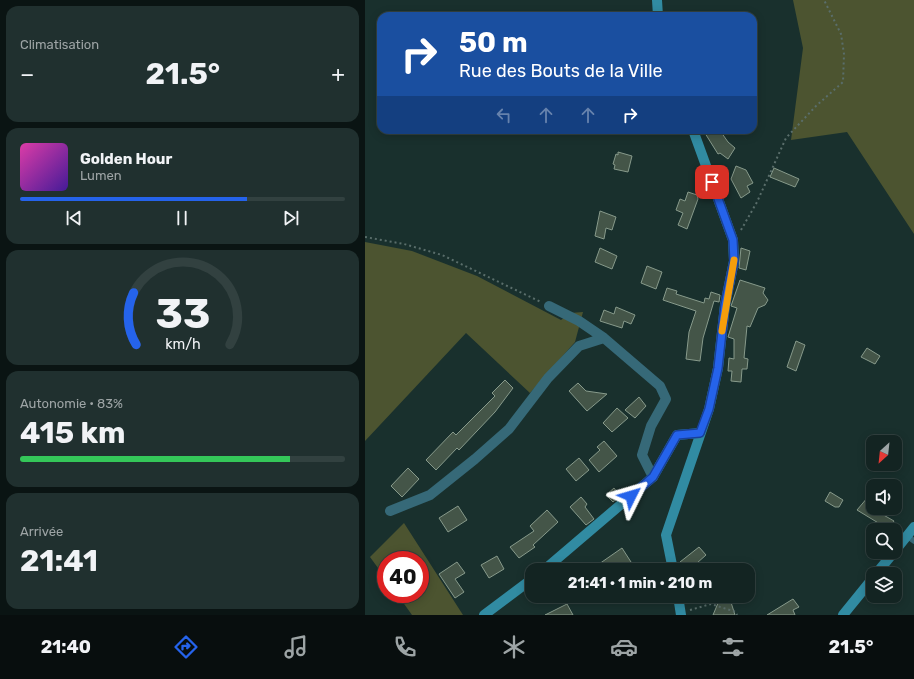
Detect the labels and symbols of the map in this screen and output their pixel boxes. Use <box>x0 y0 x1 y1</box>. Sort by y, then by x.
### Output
pin <box>695 165 729 199</box>
north arrow <box>866 435 902 471</box>
position arrow <box>610 475 652 517</box>
speed limit sign: 40 <box>377 551 429 603</box>

